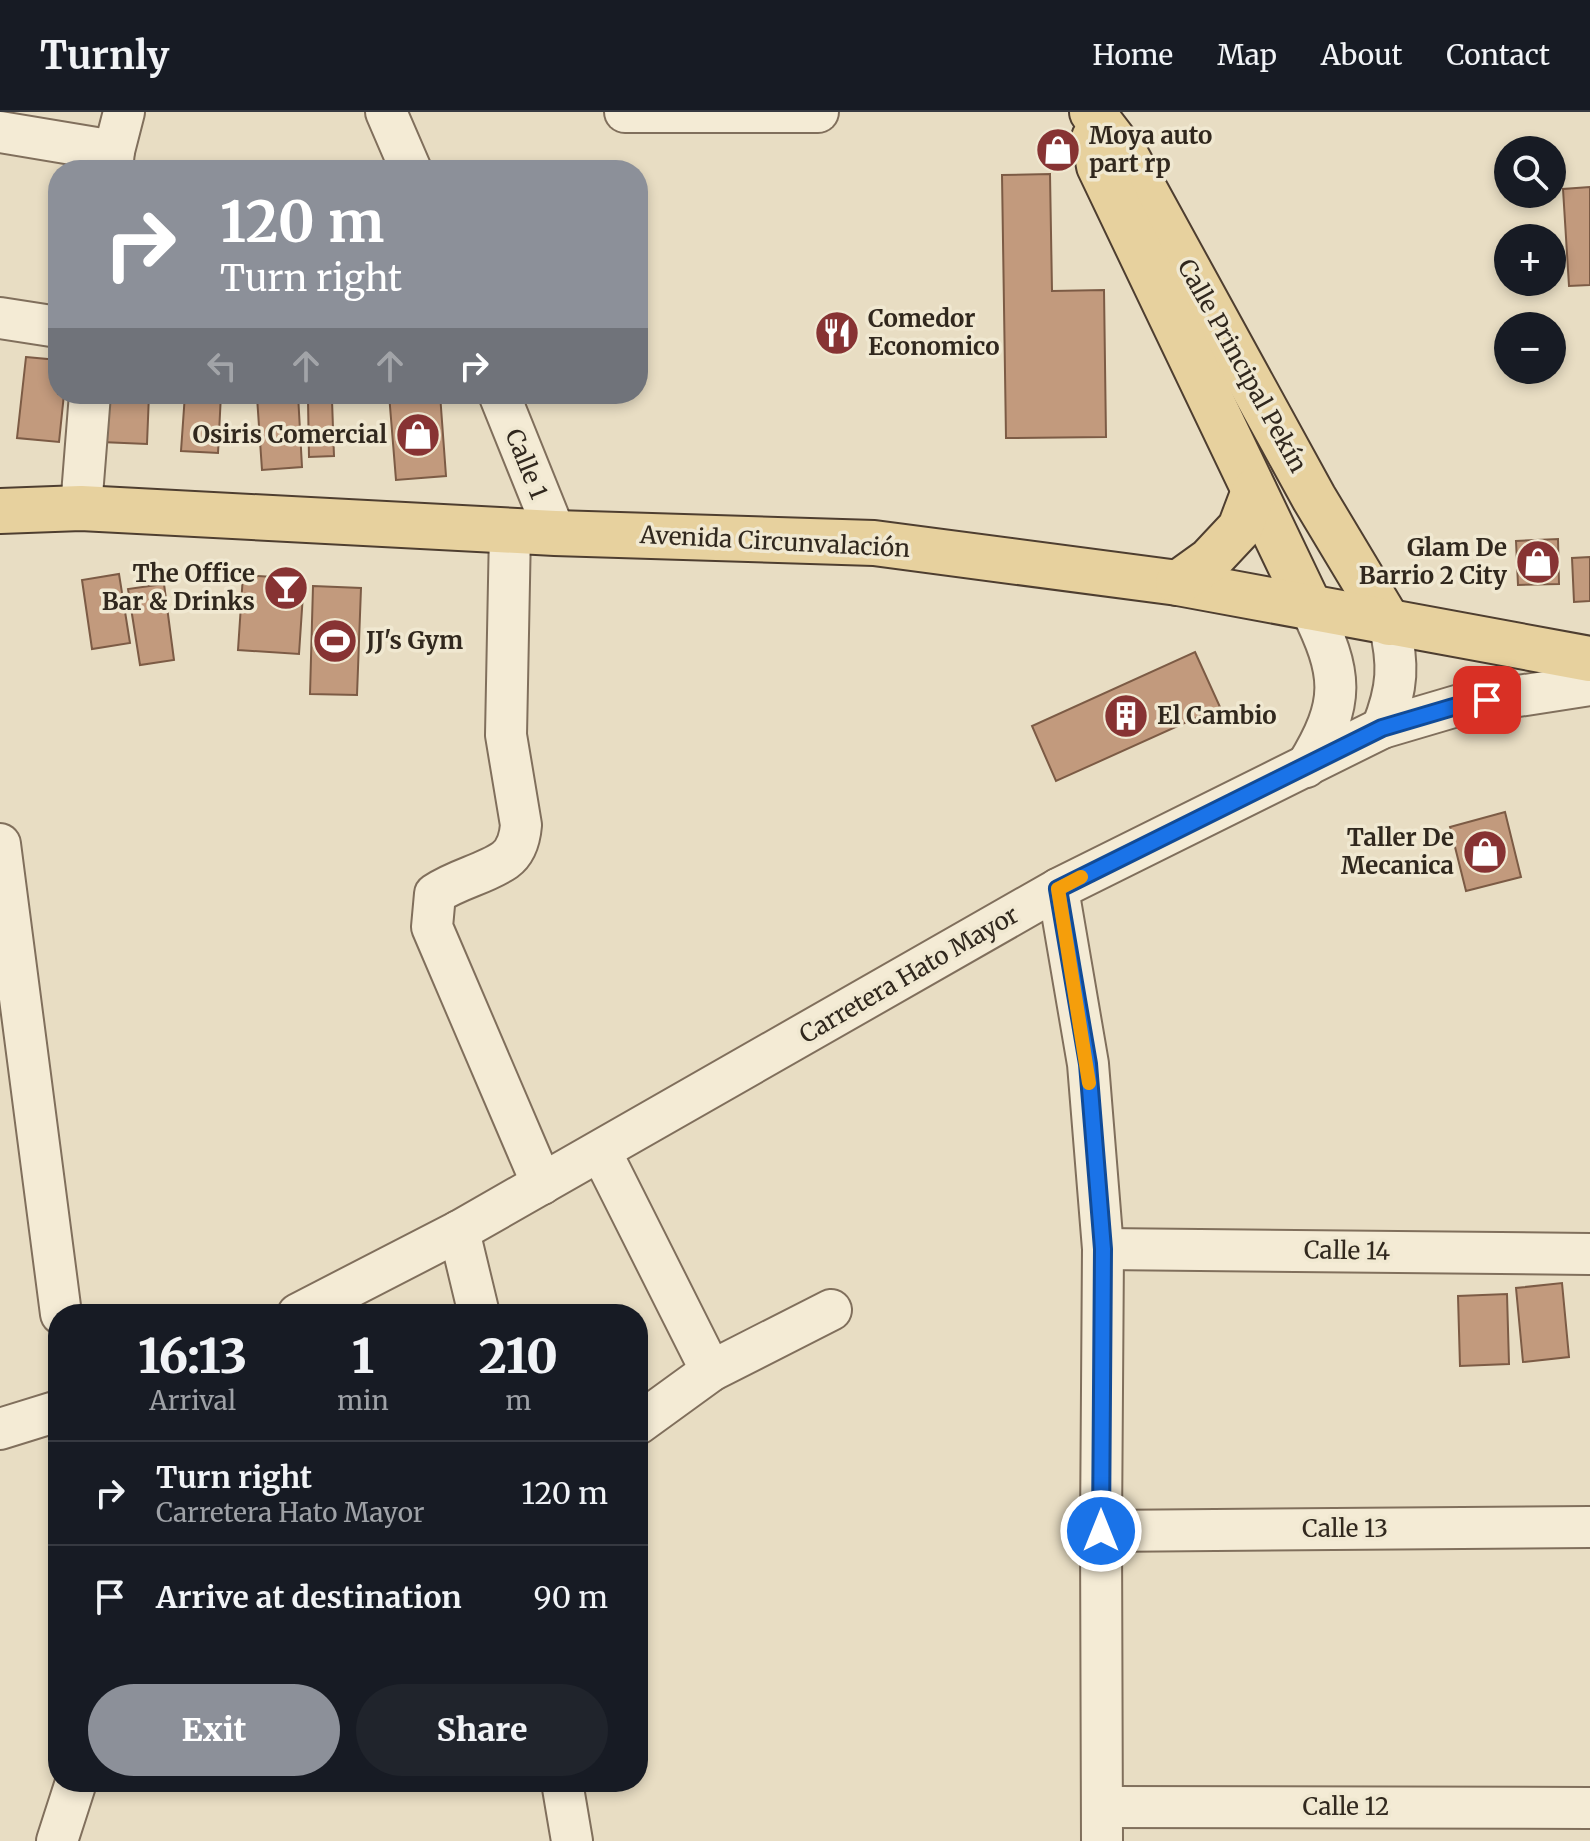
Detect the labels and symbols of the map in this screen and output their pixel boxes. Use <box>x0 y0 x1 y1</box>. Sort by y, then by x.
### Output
place label: Moya auto part rp <box>1089 120 1212 179</box>
shop icon: Moya auto part rp <box>1034 126 1082 174</box>
street label: Calle Principal Pekín <box>1171 254 1314 478</box>
place label: Comedor Economico <box>868 303 1000 362</box>
restaurant icon: Comedor Economico <box>813 309 861 357</box>
shop icon: Osiris Comercial <box>394 411 442 459</box>
place label: Osiris Comercial <box>192 419 387 450</box>
street label: Calle 1 <box>498 424 555 503</box>
street label: Avenida Circunvalación <box>638 519 911 564</box>
place label: Glam De Barrio 2 City <box>1359 532 1508 591</box>
shop icon: Glam De Barrio 2 City <box>1514 538 1562 586</box>
place label: The Office Bar & Drinks <box>102 558 255 617</box>
bar icon: The Office Bar & Drinks <box>262 564 310 612</box>
sports icon: JJ's Gym <box>311 617 359 665</box>
place label: JJ's Gym <box>365 625 463 656</box>
pin <box>1453 666 1521 734</box>
building icon: El Cambio <box>1102 692 1150 740</box>
place label: El Cambio <box>1157 700 1277 731</box>
place label: Taller De Mecanica <box>1341 822 1454 881</box>
shop icon: Taller De Mecanica <box>1461 828 1509 876</box>
street label: Carretera Hato Mayor <box>794 899 1024 1050</box>
street label: Calle 14 <box>1304 1234 1391 1267</box>
position arrow <box>1059 1489 1143 1573</box>
street label: Calle 13 <box>1302 1513 1388 1544</box>
street label: Calle 12 <box>1303 1791 1389 1822</box>

